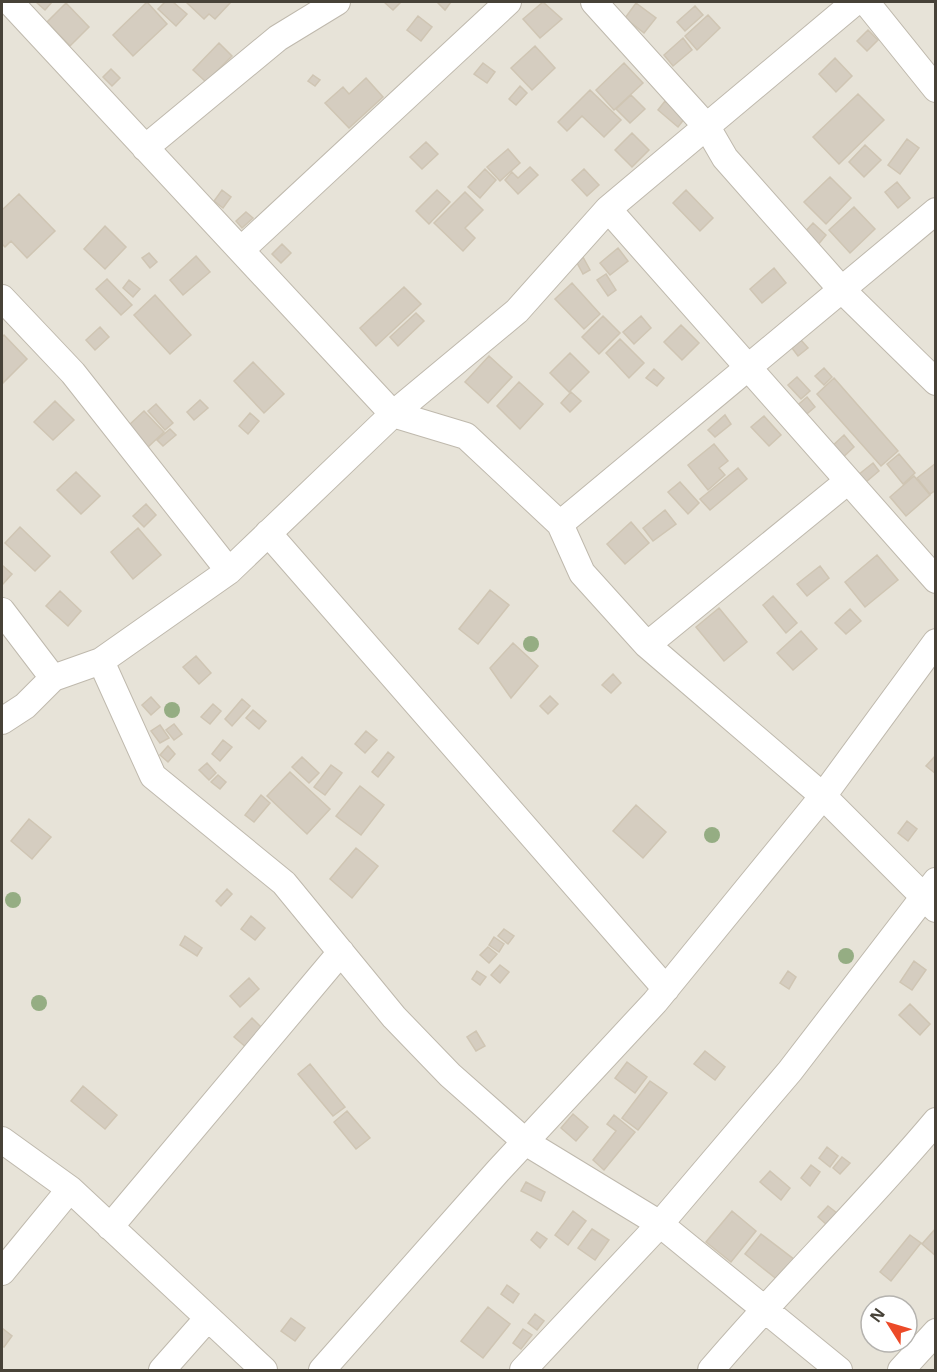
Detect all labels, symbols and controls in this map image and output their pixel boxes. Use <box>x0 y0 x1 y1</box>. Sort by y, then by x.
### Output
north arrow <box>859 1294 919 1354</box>
text: N <box>864 1303 890 1327</box>

